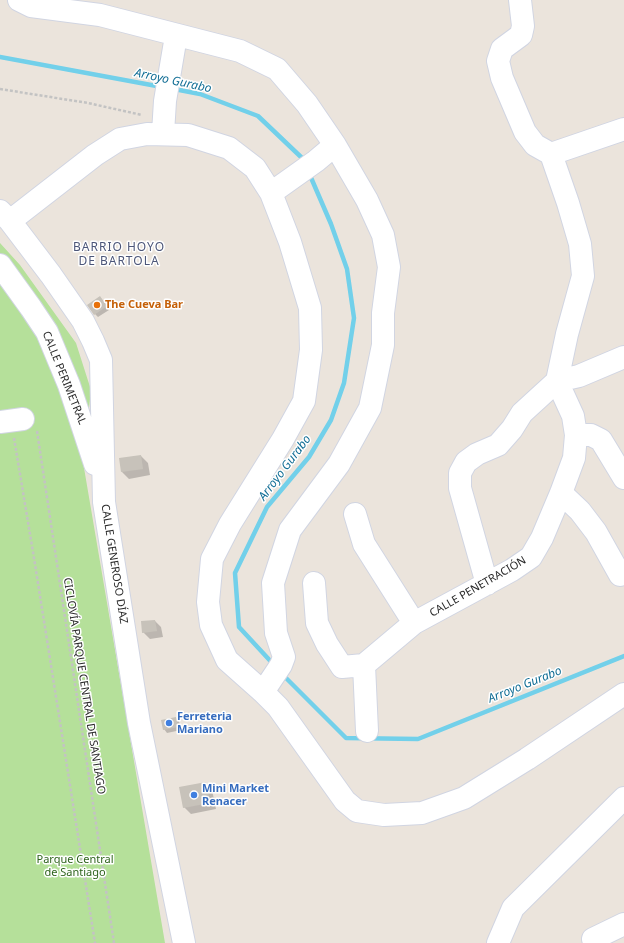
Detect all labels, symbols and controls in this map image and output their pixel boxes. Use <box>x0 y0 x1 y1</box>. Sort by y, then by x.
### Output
water label: Arroyo Gurabo <box>133 66 213 96</box>
district label: BARRIO HOYO DE BARTOLA <box>73 241 165 269</box>
place label: The Cueva Bar <box>105 298 183 312</box>
marker: The Cueva Bar <box>92 300 102 310</box>
street label: CALLE PERIMETRAL <box>39 329 89 427</box>
water label: Arroyo Gurabo <box>256 432 314 504</box>
street label: CALLE GENEROSO DÍAZ <box>98 503 130 625</box>
street label: CALLE PENETRACIÓN <box>427 554 529 620</box>
street label: CICLOVÍA PARQUE CENTRAL DE SANTIAGO <box>60 577 108 795</box>
water label: Arroyo Gurabo <box>486 664 564 706</box>
place label: Ferreteria Mariano <box>177 710 232 736</box>
marker: Ferreteria Mariano <box>164 718 174 728</box>
place label: Mini Market Renacer <box>202 782 269 808</box>
marker: Mini Market Renacer <box>189 790 199 800</box>
park label: Parque Central de Santiago <box>36 853 114 879</box>

